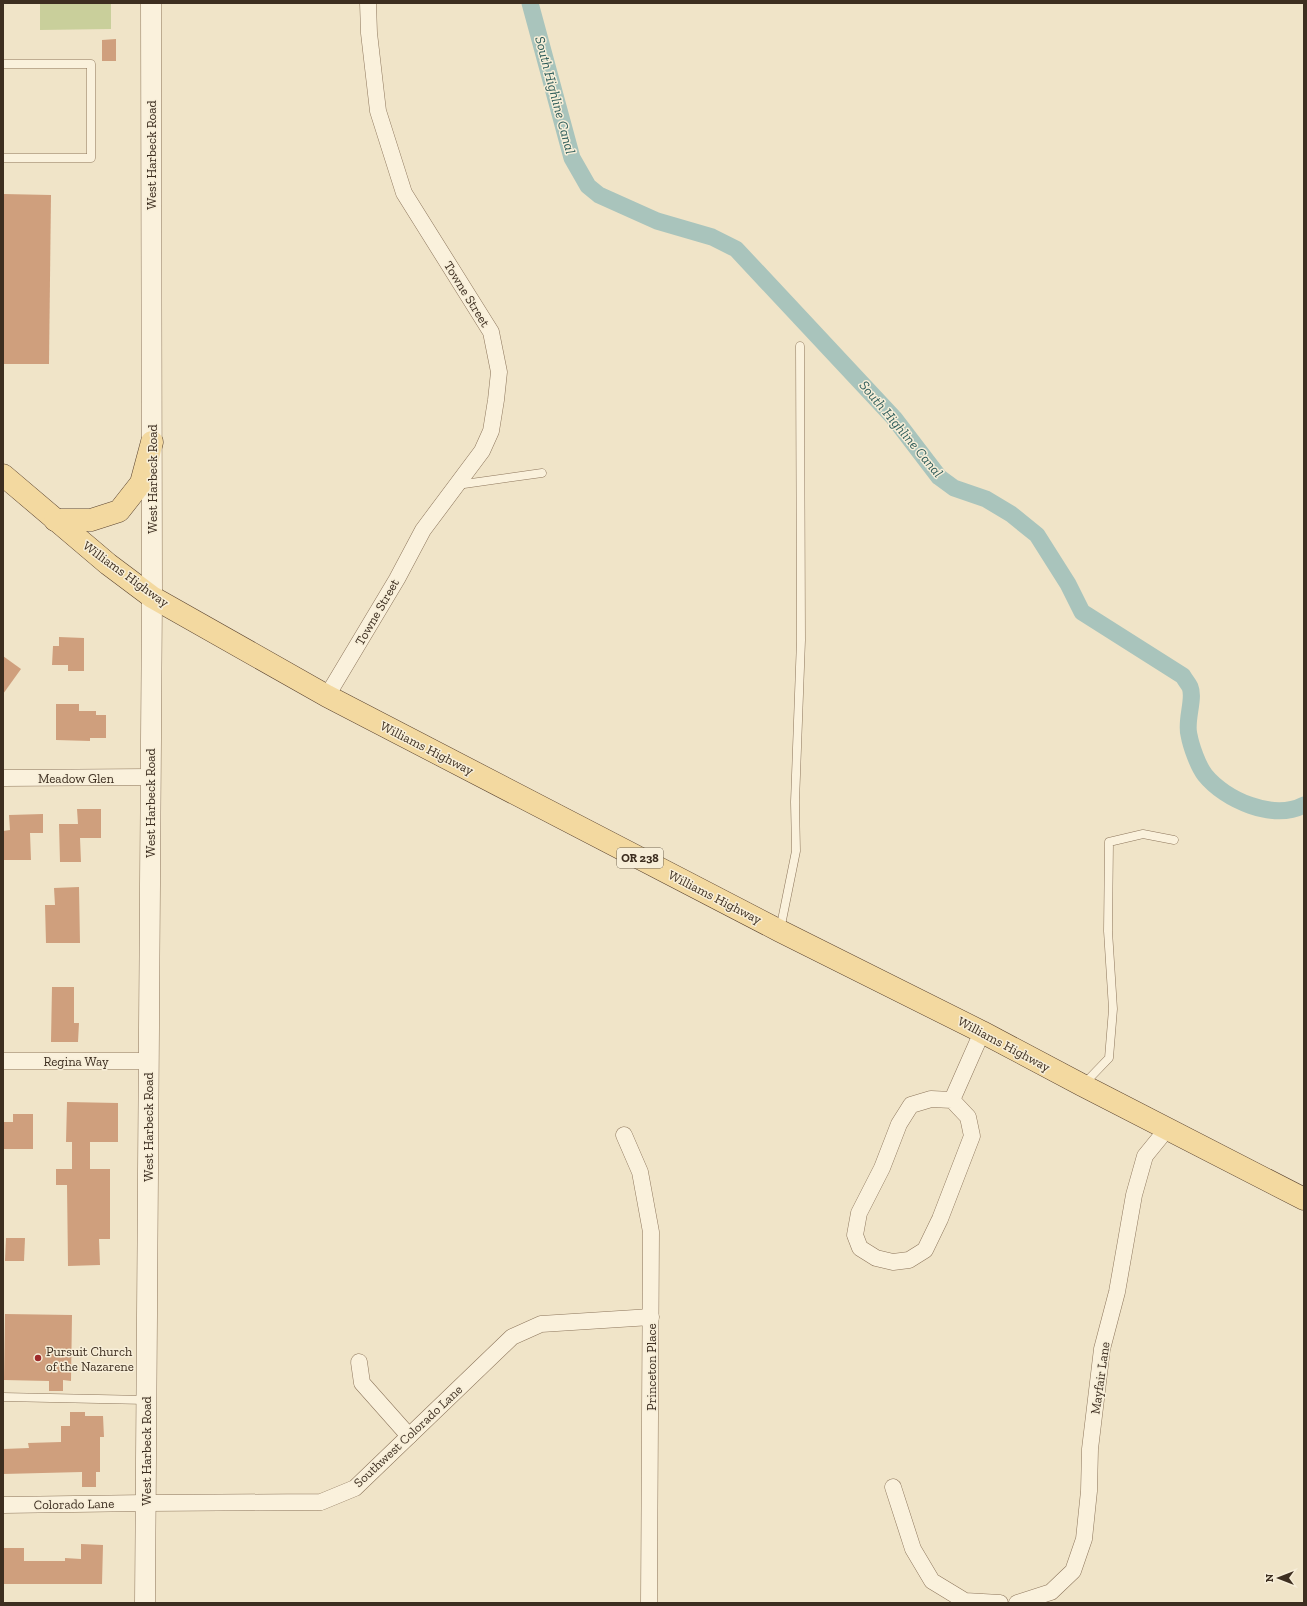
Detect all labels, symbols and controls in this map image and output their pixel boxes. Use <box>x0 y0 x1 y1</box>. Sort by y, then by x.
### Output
water label: South Highline Canal <box>531 34 579 156</box>
street label: West Harbeck Road <box>144 100 159 210</box>
street label: Towne Street <box>441 258 493 330</box>
water label: South Highline Canal <box>856 377 946 481</box>
street label: West Harbeck Road <box>145 424 160 534</box>
street label: Williams Highway <box>80 538 172 610</box>
street label: Towne Street <box>352 576 402 648</box>
street label: Williams Highway <box>378 718 476 778</box>
street label: West Harbeck Road <box>143 748 158 858</box>
street label: Meadow Glen <box>38 771 114 786</box>
road number: OR 238 <box>617 848 663 868</box>
street label: Williams Highway <box>666 867 764 927</box>
street label: Williams Highway <box>955 1013 1053 1075</box>
street label: Regina Way <box>43 1054 109 1069</box>
street label: West Harbeck Road <box>141 1072 156 1182</box>
street label: Princeton Place <box>644 1323 659 1411</box>
street label: Mayfair Lane <box>1087 1341 1113 1415</box>
place label: Pursuit Church of the Nazarene <box>46 1344 134 1374</box>
marker: Pursuit Church of the Nazarene <box>33 1353 43 1363</box>
street label: Southwest Colorado Lane <box>351 1382 465 1490</box>
street label: West Harbeck Road <box>139 1396 154 1506</box>
street label: Colorado Lane <box>34 1496 114 1512</box>
north arrow <box>1259 1558 1299 1598</box>
text: N <box>1263 1573 1276 1582</box>

